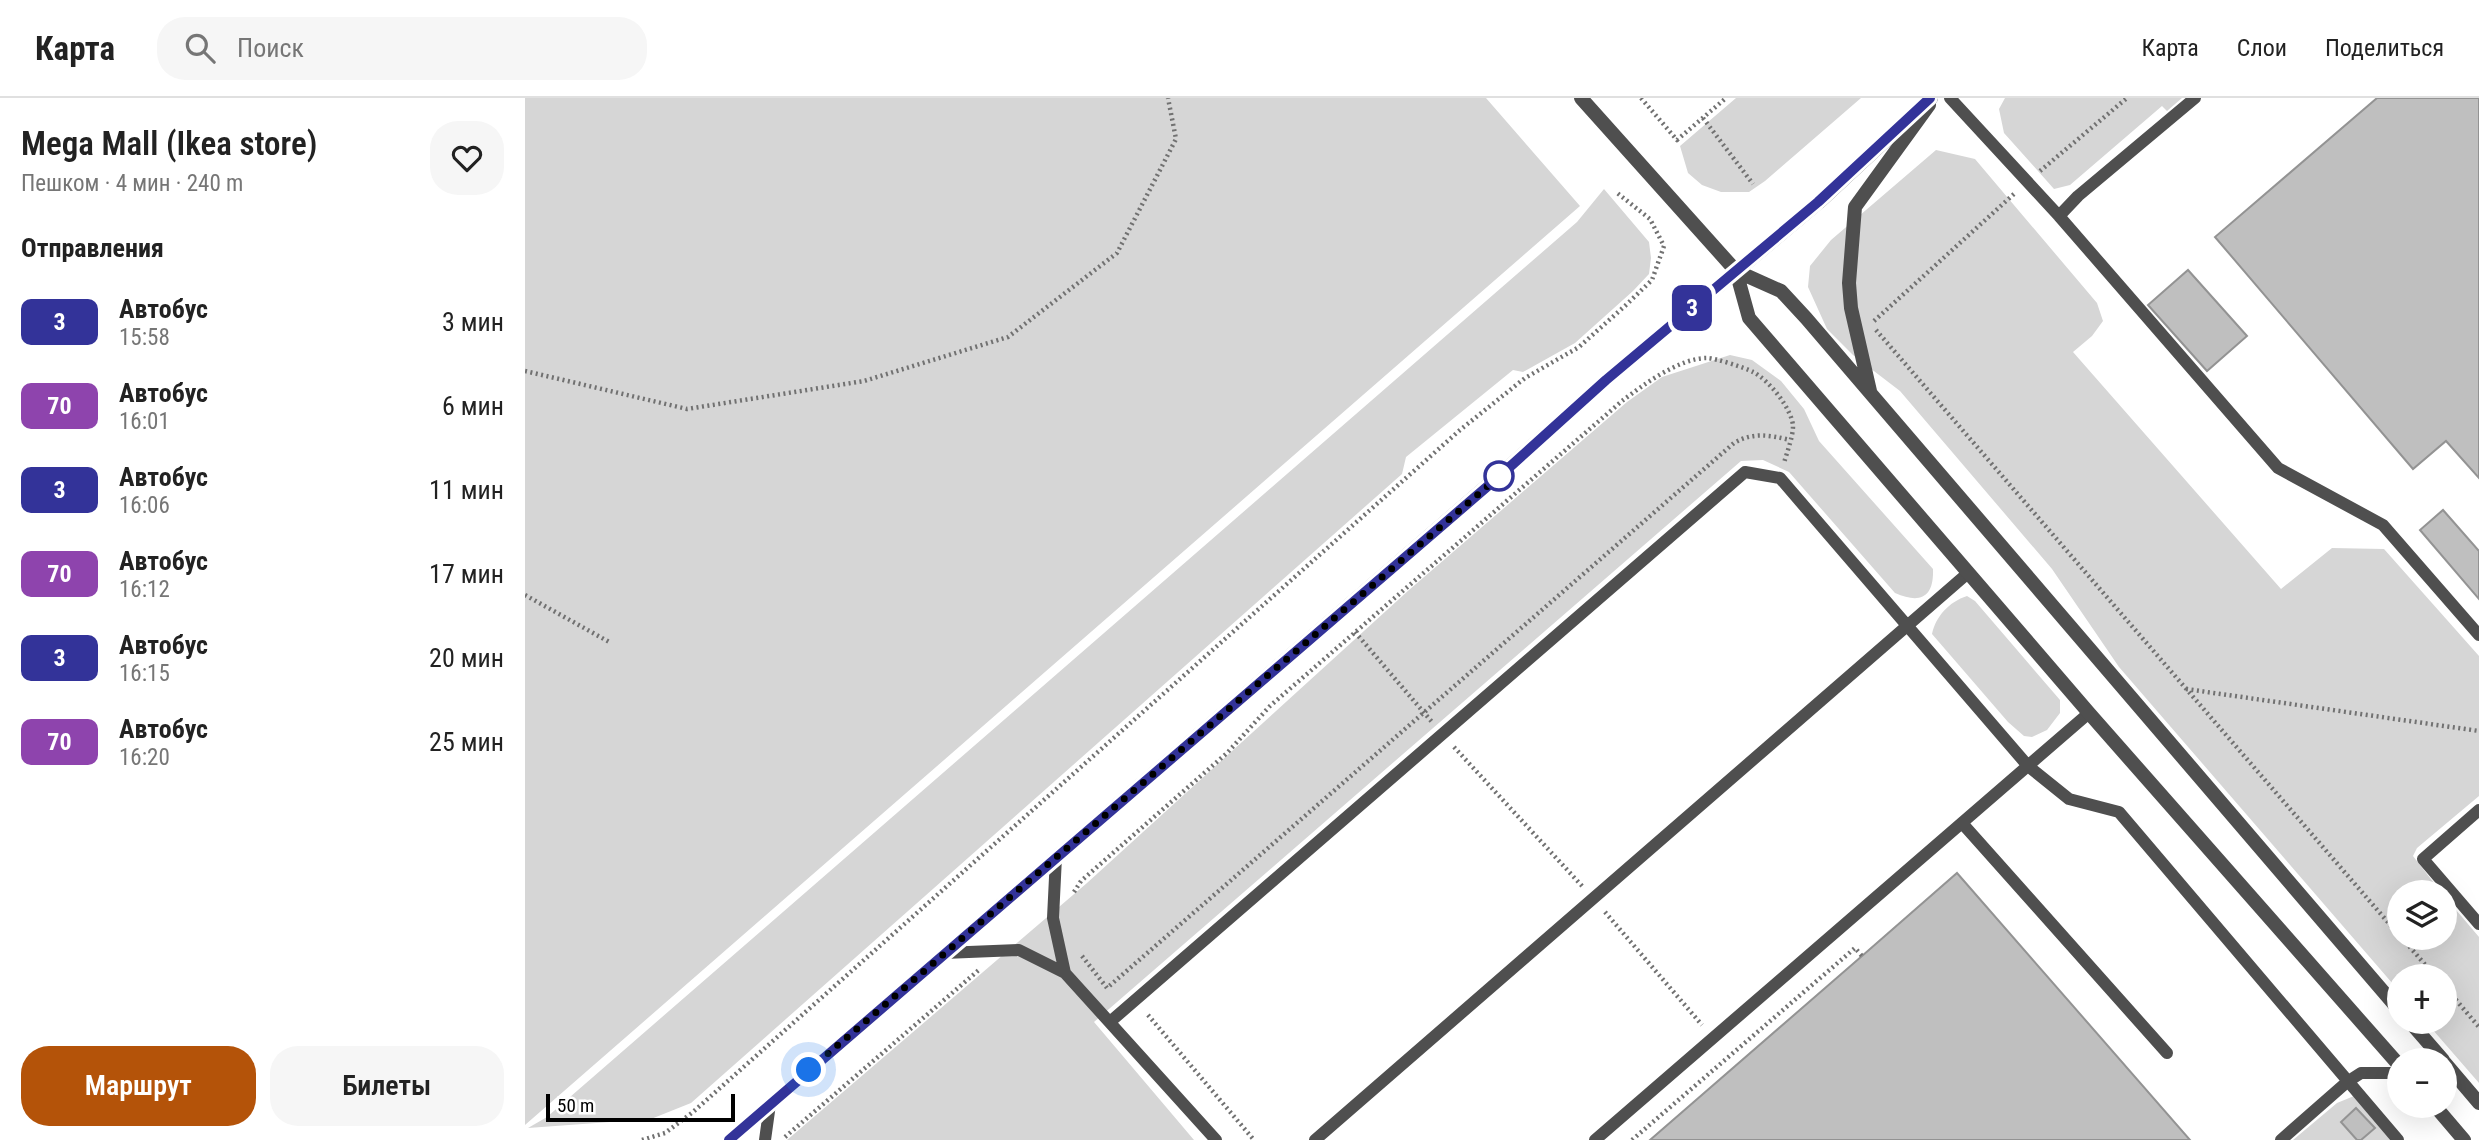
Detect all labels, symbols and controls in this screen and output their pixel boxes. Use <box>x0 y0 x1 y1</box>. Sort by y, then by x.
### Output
search box <box>157 17 647 80</box>
text: Карта <box>35 29 115 68</box>
icon: search <box>181 29 219 67</box>
text: Поиск <box>237 33 304 63</box>
text: Карта <box>2141 34 2199 62</box>
text: Слои <box>2237 34 2287 62</box>
text: Поделиться <box>2325 34 2444 62</box>
button: heart <box>430 121 504 195</box>
text: Mega Mall (Ikea store) <box>21 124 317 163</box>
text: Пешком · 4 мин · 240 m <box>21 170 243 197</box>
text: Отправления <box>21 233 164 263</box>
line badge: 3 <box>1669 285 1715 331</box>
text: Автобус <box>119 294 208 324</box>
text: 3 <box>1686 294 1698 322</box>
text: 3 мин <box>442 307 504 337</box>
text: 3 <box>53 308 66 336</box>
text: 15:58 <box>119 324 170 351</box>
text: Автобус <box>119 378 208 408</box>
text: 6 мин <box>442 391 504 421</box>
text: 70 <box>47 392 72 420</box>
text: 16:01 <box>119 408 170 435</box>
unlabelled marker <box>1484 461 1514 491</box>
text: Автобус <box>119 462 208 492</box>
text: 11 мин <box>429 475 504 505</box>
text: 3 <box>53 476 66 504</box>
text: 16:06 <box>119 492 170 519</box>
text: Автобус <box>119 546 208 576</box>
text: 17 мин <box>429 559 504 589</box>
text: 70 <box>47 560 72 588</box>
text: 16:12 <box>119 576 170 603</box>
text: Автобус <box>119 630 208 660</box>
text: 20 мин <box>429 643 504 673</box>
text: 3 <box>53 644 66 672</box>
text: 16:15 <box>119 660 170 687</box>
text: Автобус <box>119 714 208 744</box>
text: 25 мин <box>429 727 504 757</box>
text: 70 <box>47 728 72 756</box>
text: 16:20 <box>119 744 170 771</box>
map controls <box>2387 880 2457 1118</box>
button: layers <box>2387 880 2457 950</box>
button: + <box>2387 964 2457 1034</box>
button: Маршрут <box>21 1046 256 1126</box>
button: Билеты <box>270 1046 504 1126</box>
button: − <box>2387 1048 2457 1118</box>
your location <box>791 1052 826 1087</box>
scale bar <box>546 1091 735 1123</box>
text: 50 m <box>557 1094 594 1117</box>

